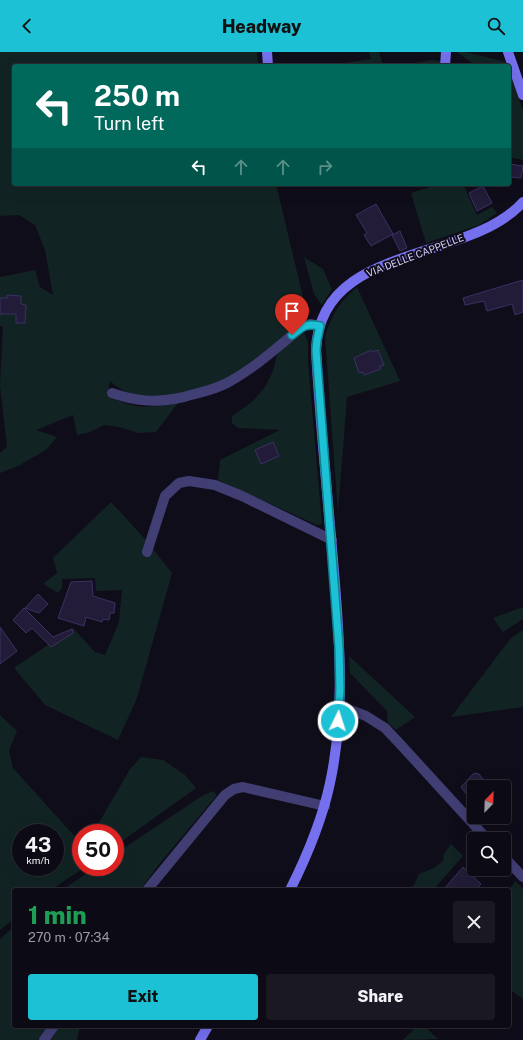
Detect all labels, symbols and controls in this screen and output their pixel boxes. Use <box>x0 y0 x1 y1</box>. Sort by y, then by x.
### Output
icon: back <box>16 15 38 37</box>
icon: search <box>485 15 507 37</box>
text: Headway <box>222 16 301 37</box>
text: 250 m <box>94 79 180 112</box>
icon: left <box>28 80 80 132</box>
text: Turn left <box>94 113 164 134</box>
icon: left <box>188 156 210 178</box>
icon: ahead <box>230 156 252 178</box>
icon: ahead <box>272 156 294 178</box>
icon: right <box>314 156 336 178</box>
street label: VIA DELLE CAPPELLE <box>365 231 465 279</box>
pin <box>275 294 309 335</box>
icon: arrive <box>281 300 303 322</box>
position arrow <box>317 700 359 742</box>
north arrow <box>467 780 511 824</box>
map controls <box>467 780 511 876</box>
speed limit sign: 50 <box>72 824 124 876</box>
button: search <box>467 832 511 876</box>
text: 43 <box>25 833 51 857</box>
text: km/h <box>26 854 50 866</box>
text: 1 min <box>28 901 87 929</box>
button: close <box>453 901 495 943</box>
text: 270 m · 07:34 <box>28 930 110 945</box>
button: Exit <box>28 974 258 1020</box>
button: Share <box>266 974 495 1020</box>

